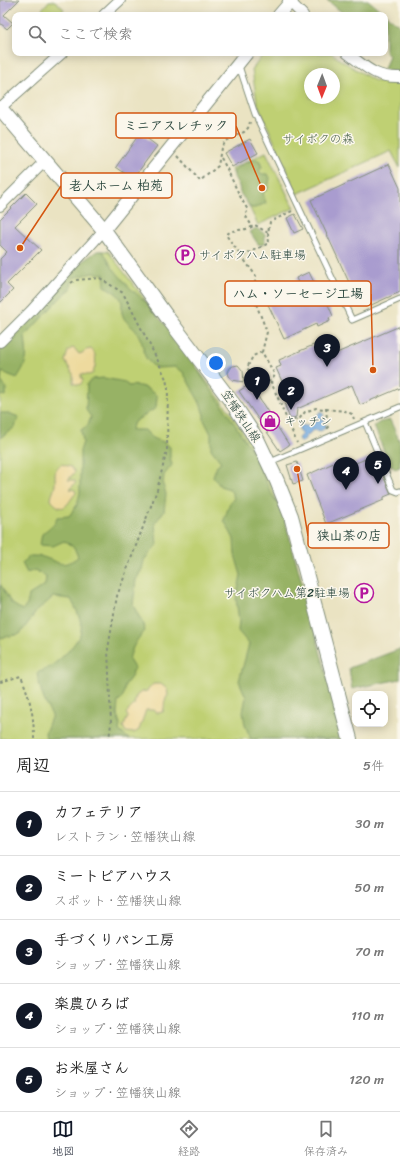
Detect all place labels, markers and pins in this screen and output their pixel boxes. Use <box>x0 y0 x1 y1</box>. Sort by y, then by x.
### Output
callout: ミニアスレチック <box>116 113 236 138</box>
callout: 老人ホーム 柏苑 <box>61 173 172 198</box>
parking icon: サイボクハム駐車場 <box>174 244 196 266</box>
place label: サイボクハム駐車場 <box>199 244 306 266</box>
callout: ハム・ソーセージ工場 <box>225 281 371 306</box>
pin: 3 <box>314 334 340 367</box>
pin: 1 <box>244 367 270 400</box>
pin: 2 <box>278 377 304 410</box>
shop icon: キッチン <box>259 410 281 432</box>
place label: キッチン <box>284 410 332 432</box>
pin: 5 <box>365 451 391 484</box>
pin: 4 <box>333 457 359 490</box>
callout: 狭山茶の店 <box>308 523 389 548</box>
place label: サイボクハム第2駐車場 <box>224 582 350 604</box>
parking icon: サイボクハム第2駐車場 <box>353 582 375 604</box>

